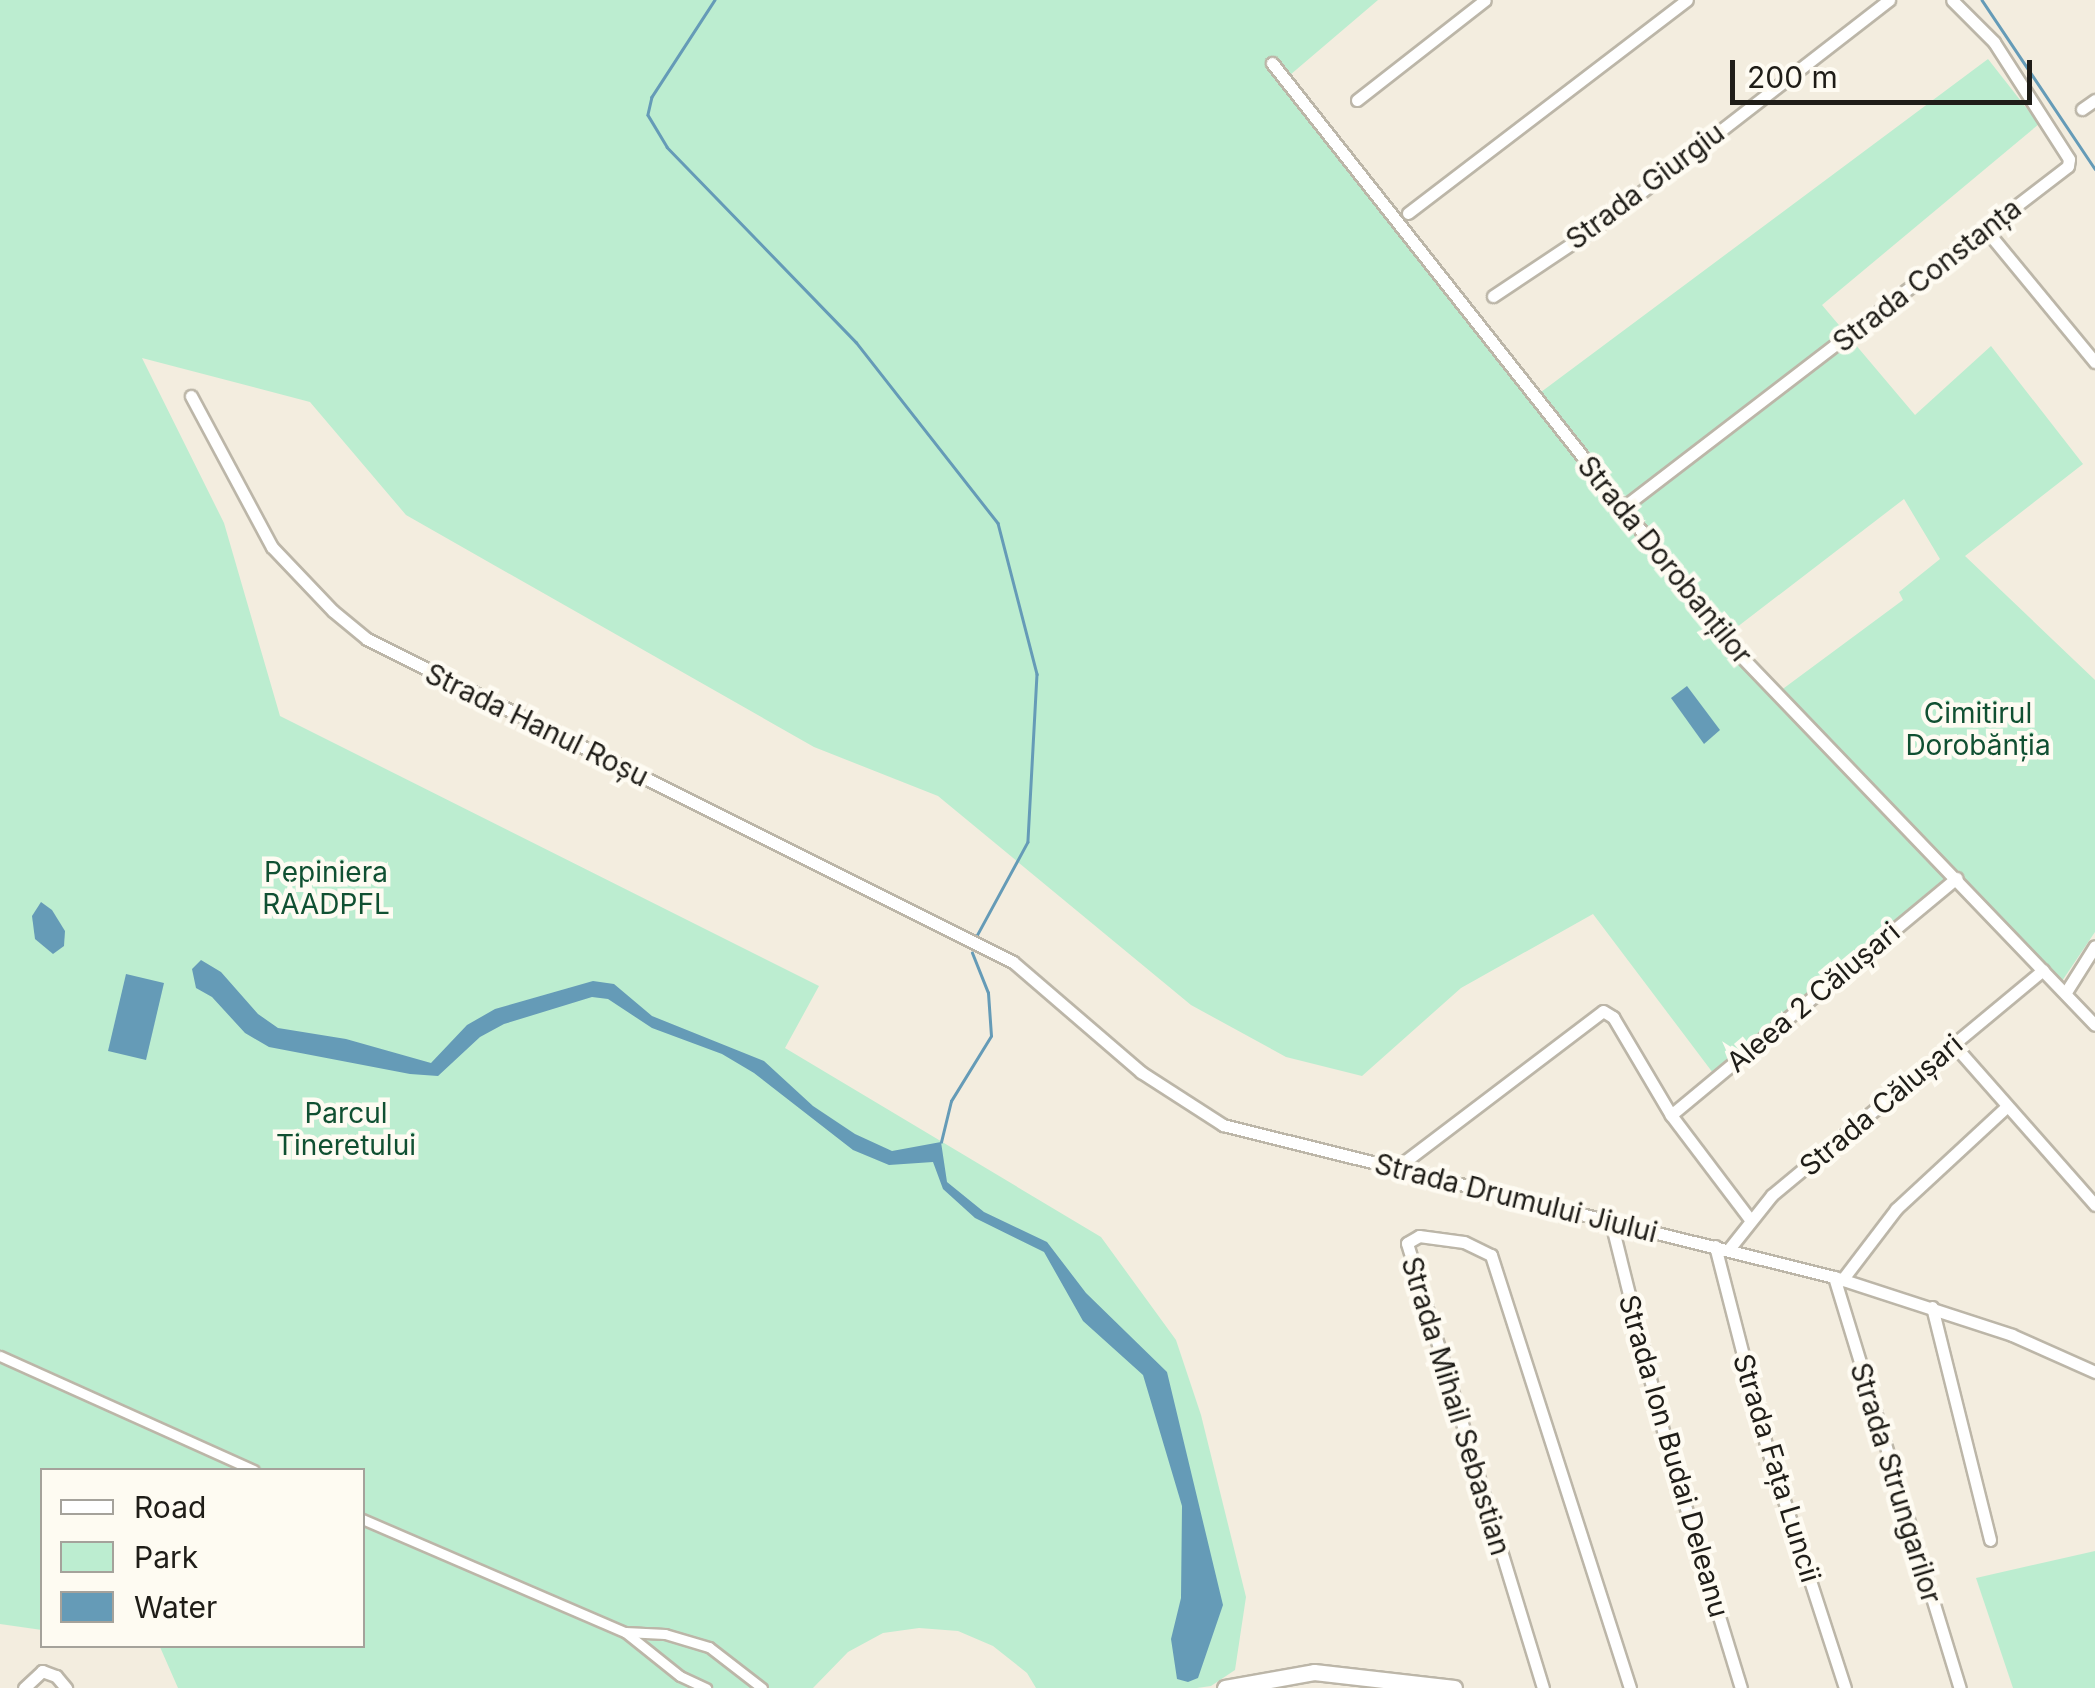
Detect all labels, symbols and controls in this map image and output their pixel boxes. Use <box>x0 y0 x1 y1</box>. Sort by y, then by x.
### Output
scale bar <box>1735 40 2038 102</box>
text: 200 m <box>1747 59 1838 95</box>
street label: Strada Giurgiu <box>1559 116 1731 256</box>
street label: Strada Constanța <box>1826 191 2028 359</box>
street label: Strada Dorobanților <box>1571 449 1759 671</box>
street label: Strada Hanul Roșu <box>420 656 654 794</box>
park label: Cimitirul Dorobănția <box>1905 696 2051 762</box>
park label: Pepiniera RAADPFL <box>262 855 390 921</box>
street label: Aleea 2 Călușari <box>1720 915 1906 1079</box>
street label: Strada Călușari <box>1793 1027 1969 1183</box>
park label: Parcul Tineretului <box>276 1096 416 1162</box>
street label: Strada Drumului Jiului <box>1371 1147 1661 1249</box>
street label: Strada Mihail Sebastian <box>1395 1253 1517 1559</box>
street label: Strada Ion Budai Deleanu <box>1612 1291 1736 1621</box>
street label: Strada Fața Luncii <box>1726 1350 1828 1586</box>
street label: Strada Strungarilor <box>1843 1359 1949 1607</box>
legend <box>40 1468 365 1648</box>
text: Road <box>134 1489 206 1525</box>
text: Park <box>134 1539 198 1575</box>
text: Water <box>134 1589 217 1625</box>

